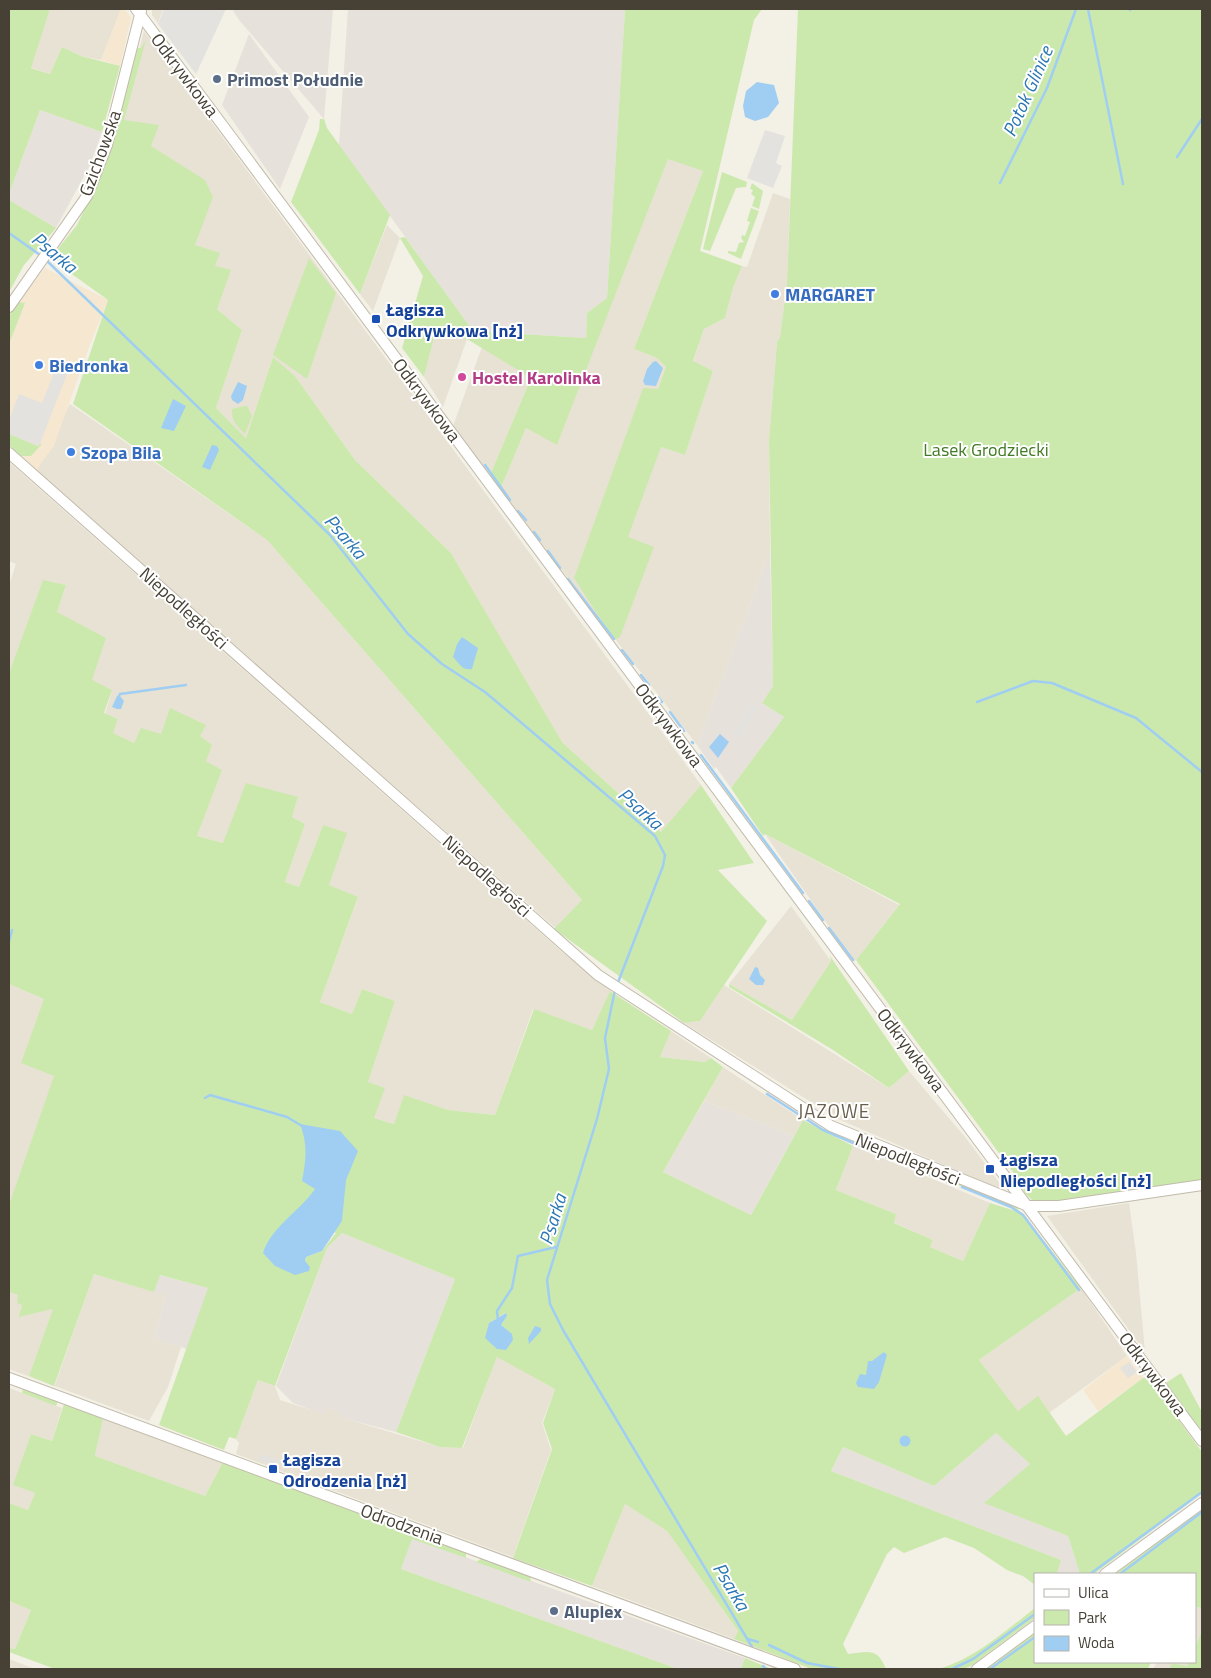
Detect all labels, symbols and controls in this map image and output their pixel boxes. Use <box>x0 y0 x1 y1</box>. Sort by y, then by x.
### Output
street label: Odkrywkowa <box>144 27 226 123</box>
water label: Potok Glinice <box>994 40 1060 141</box>
place label: Primost Południe <box>227 66 363 93</box>
marker: Primost Południe <box>211 73 223 85</box>
street label: Gzichowska <box>72 106 128 200</box>
water label: Psarka <box>26 224 85 281</box>
place label: MARGARET <box>785 281 875 308</box>
marker: MARGARET <box>769 288 781 300</box>
place label: Łagisza Odkrywkowa [nż] <box>385 296 523 344</box>
marker: Łagisza Odkrywkowa [nż] <box>370 313 382 325</box>
place label: Biedronka <box>49 352 128 379</box>
street label: Odkrywkowa <box>386 352 468 448</box>
marker: Biedronka <box>33 359 45 371</box>
place label: Hostel Karolinka <box>472 364 601 391</box>
marker: Hostel Karolinka <box>456 371 468 383</box>
park label: Lasek Grodziecki <box>923 436 1049 463</box>
place label: Szopa Bila <box>81 439 161 466</box>
marker: Szopa Bila <box>65 446 77 458</box>
water label: Psarka <box>318 507 375 566</box>
street label: Niepodległości <box>134 561 234 655</box>
street label: Odkrywkowa <box>628 677 710 773</box>
water label: Psarka <box>612 780 671 837</box>
street label: Niepodległości <box>437 829 537 923</box>
street label: Odkrywkowa <box>870 1002 952 1098</box>
district label: JAZOWE <box>798 1096 870 1125</box>
street label: Niepodległości <box>851 1126 965 1192</box>
place label: Łagisza Niepodległości [nż] <box>999 1146 1152 1194</box>
marker: Łagisza Niepodległości [nż] <box>984 1163 996 1175</box>
water label: Psarka <box>531 1189 574 1248</box>
street label: Odkrywkowa <box>1112 1326 1194 1422</box>
place label: Łagisza Odrodzenia [nż] <box>282 1446 407 1494</box>
marker: Łagisza Odrodzenia [nż] <box>267 1463 279 1475</box>
street label: Odrodzenia <box>357 1497 447 1551</box>
water label: Psarka <box>706 1556 759 1617</box>
legend <box>1034 1573 1196 1663</box>
text: Ulica <box>1078 1581 1109 1604</box>
place label: Aluplex <box>564 1598 622 1625</box>
marker: Aluplex <box>548 1605 560 1617</box>
text: Park <box>1078 1606 1107 1629</box>
text: Woda <box>1078 1631 1115 1654</box>

